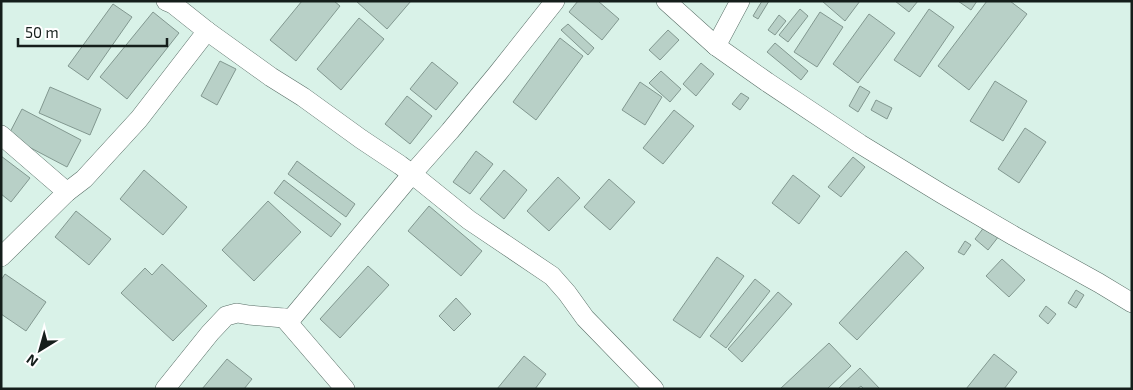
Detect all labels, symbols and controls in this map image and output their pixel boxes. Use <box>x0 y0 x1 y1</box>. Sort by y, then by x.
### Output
scale bar <box>18 15 166 47</box>
text: 50 m <box>25 23 59 41</box>
north arrow <box>15 325 65 375</box>
text: N <box>23 351 41 371</box>

